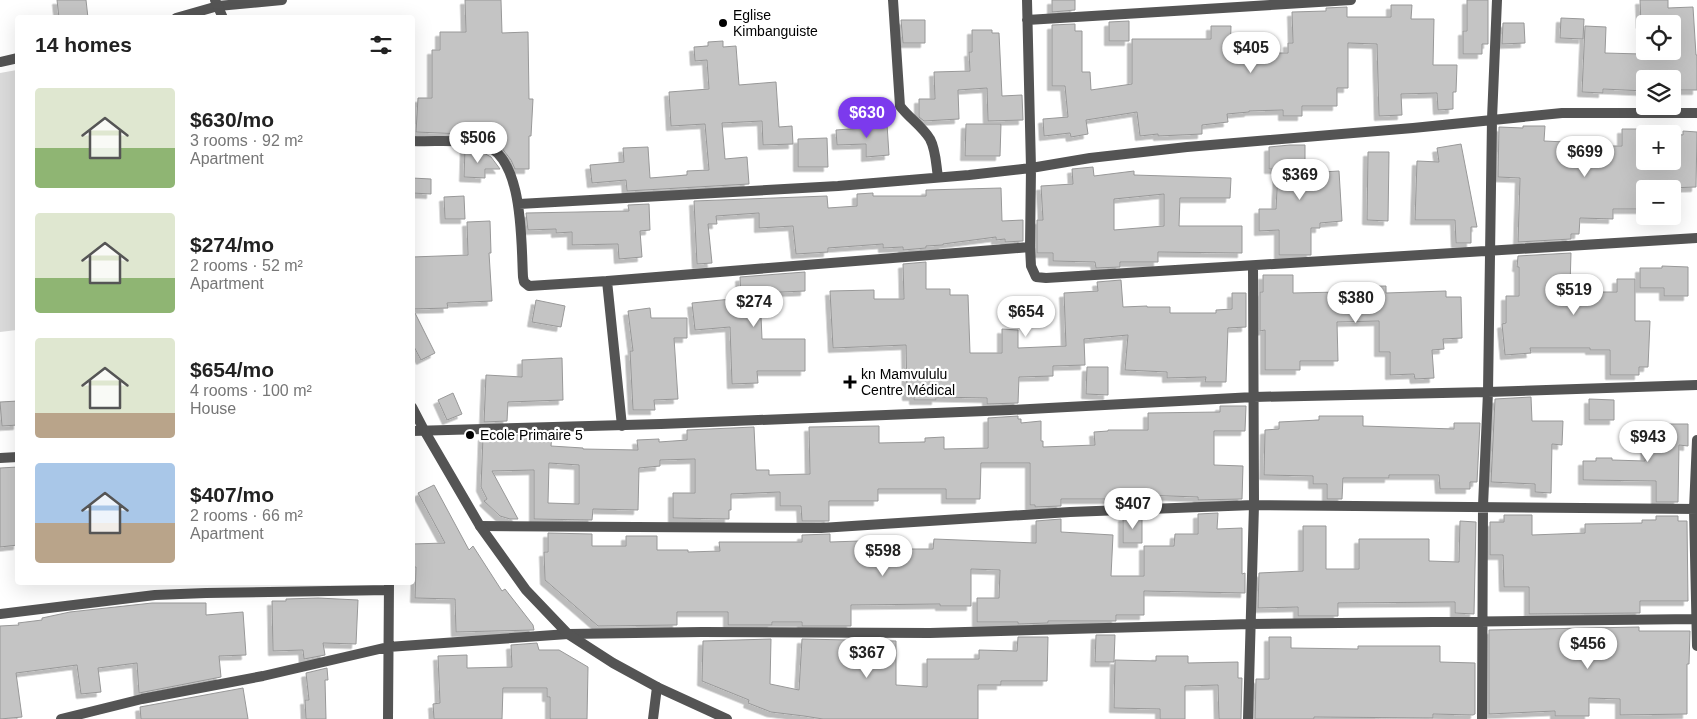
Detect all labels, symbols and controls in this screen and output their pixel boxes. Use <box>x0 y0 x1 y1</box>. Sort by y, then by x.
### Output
place label: Eglise Kimbanguiste <box>733 7 818 39</box>
map controls <box>1636 15 1681 225</box>
button: locate <box>1636 15 1681 60</box>
marker: Eglise Kimbanguiste <box>717 17 729 29</box>
icon: filters <box>367 31 395 59</box>
pin: $405 <box>1221 32 1281 74</box>
text: 14 homes <box>35 33 132 56</box>
text: $405 <box>1233 39 1269 56</box>
button: layers <box>1636 70 1681 115</box>
pin: $630 <box>837 96 897 139</box>
text: $630 <box>849 104 885 121</box>
icon: home <box>75 108 135 168</box>
text: $630/mo <box>190 108 274 131</box>
pin: $506 <box>448 121 508 164</box>
button: + <box>1636 125 1681 170</box>
text: $506 <box>460 129 496 146</box>
text: 3 rooms · 92 m² <box>190 132 303 149</box>
pin: $699 <box>1555 136 1615 178</box>
text: $699 <box>1567 143 1603 160</box>
text: Apartment <box>190 150 264 167</box>
pin: $369 <box>1270 158 1330 201</box>
text: $369 <box>1282 166 1318 183</box>
button: − <box>1636 180 1681 225</box>
icon: home <box>75 233 135 293</box>
text: $274/mo <box>190 233 274 256</box>
text: 2 rooms · 52 m² <box>190 257 303 274</box>
pin: $519 <box>1544 274 1604 316</box>
text: Apartment <box>190 275 264 292</box>
text: $519 <box>1556 281 1592 298</box>
pin: $380 <box>1326 282 1386 324</box>
pin: $274 <box>724 286 784 328</box>
text: $380 <box>1338 289 1374 306</box>
text: $274 <box>736 293 772 310</box>
pin: $654 <box>996 296 1056 338</box>
text: $654 <box>1008 303 1044 320</box>
icon: home <box>75 358 135 418</box>
text: $654/mo <box>190 358 274 381</box>
place label: kn Mamvululu Centre Médical <box>861 366 955 398</box>
marker: kn Mamvululu Centre Médical <box>843 375 857 389</box>
text: 4 rooms · 100 m² <box>190 382 312 399</box>
text: House <box>190 400 236 417</box>
pin: $943 <box>1618 420 1678 463</box>
place label: Ecole Primaire 5 <box>480 427 583 443</box>
text: $943 <box>1630 428 1666 445</box>
marker: Ecole Primaire 5 <box>464 429 476 441</box>
icon: home <box>75 483 135 543</box>
text: $407/mo <box>190 483 274 506</box>
pin: $407 <box>1103 488 1163 530</box>
text: $407 <box>1115 495 1151 512</box>
text: 2 rooms · 66 m² <box>190 507 303 524</box>
text: Apartment <box>190 525 264 542</box>
pin: $598 <box>853 534 913 577</box>
text: $598 <box>865 542 901 559</box>
pin: $456 <box>1558 628 1618 670</box>
text: $456 <box>1570 635 1606 652</box>
pin: $367 <box>837 636 897 679</box>
text: $367 <box>849 644 885 661</box>

